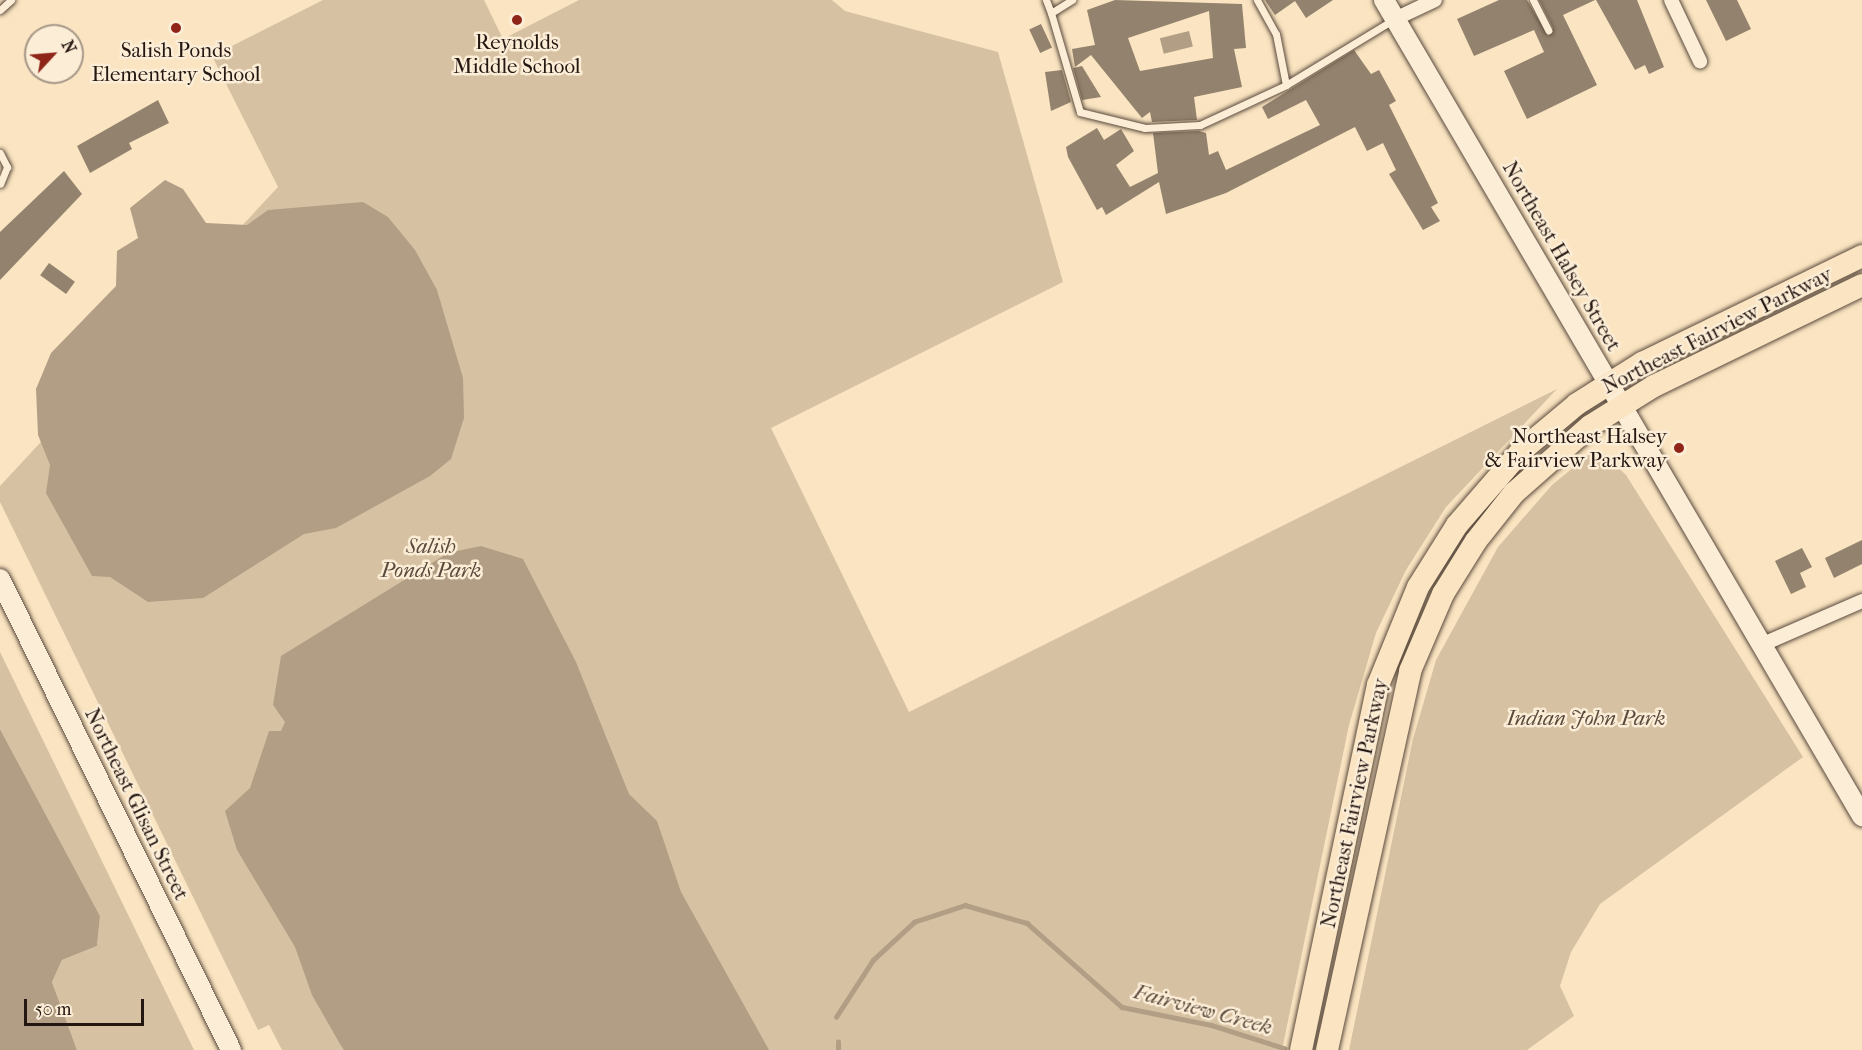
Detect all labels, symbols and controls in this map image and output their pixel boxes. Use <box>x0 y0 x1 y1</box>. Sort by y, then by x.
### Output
marker: Reynolds Middle School <box>510 13 524 27</box>
marker: Salish Ponds Elementary School <box>169 21 183 35</box>
north arrow <box>24 24 84 84</box>
place label: Reynolds Middle School <box>453 29 581 79</box>
text: N <box>58 37 80 56</box>
place label: Salish Ponds Elementary School <box>91 37 261 87</box>
street label: Northeast Halsey Street <box>1497 157 1627 355</box>
street label: Northeast Fairview Parkway <box>1598 261 1836 399</box>
place label: Northeast Halsey & Fairview Parkway <box>1485 423 1667 473</box>
marker: Northeast Halsey & Fairview Parkway <box>1672 441 1686 455</box>
park label: Salish Ponds Park <box>381 533 481 583</box>
street label: Northeast Fairview Parkway <box>1315 676 1393 930</box>
street label: Northeast Glisan Street <box>80 704 194 904</box>
park label: Indian John Park <box>1507 705 1665 731</box>
water label: Fairview Creek <box>1131 979 1275 1041</box>
scale bar <box>27 987 147 1025</box>
text: 50 m <box>35 999 71 1020</box>

